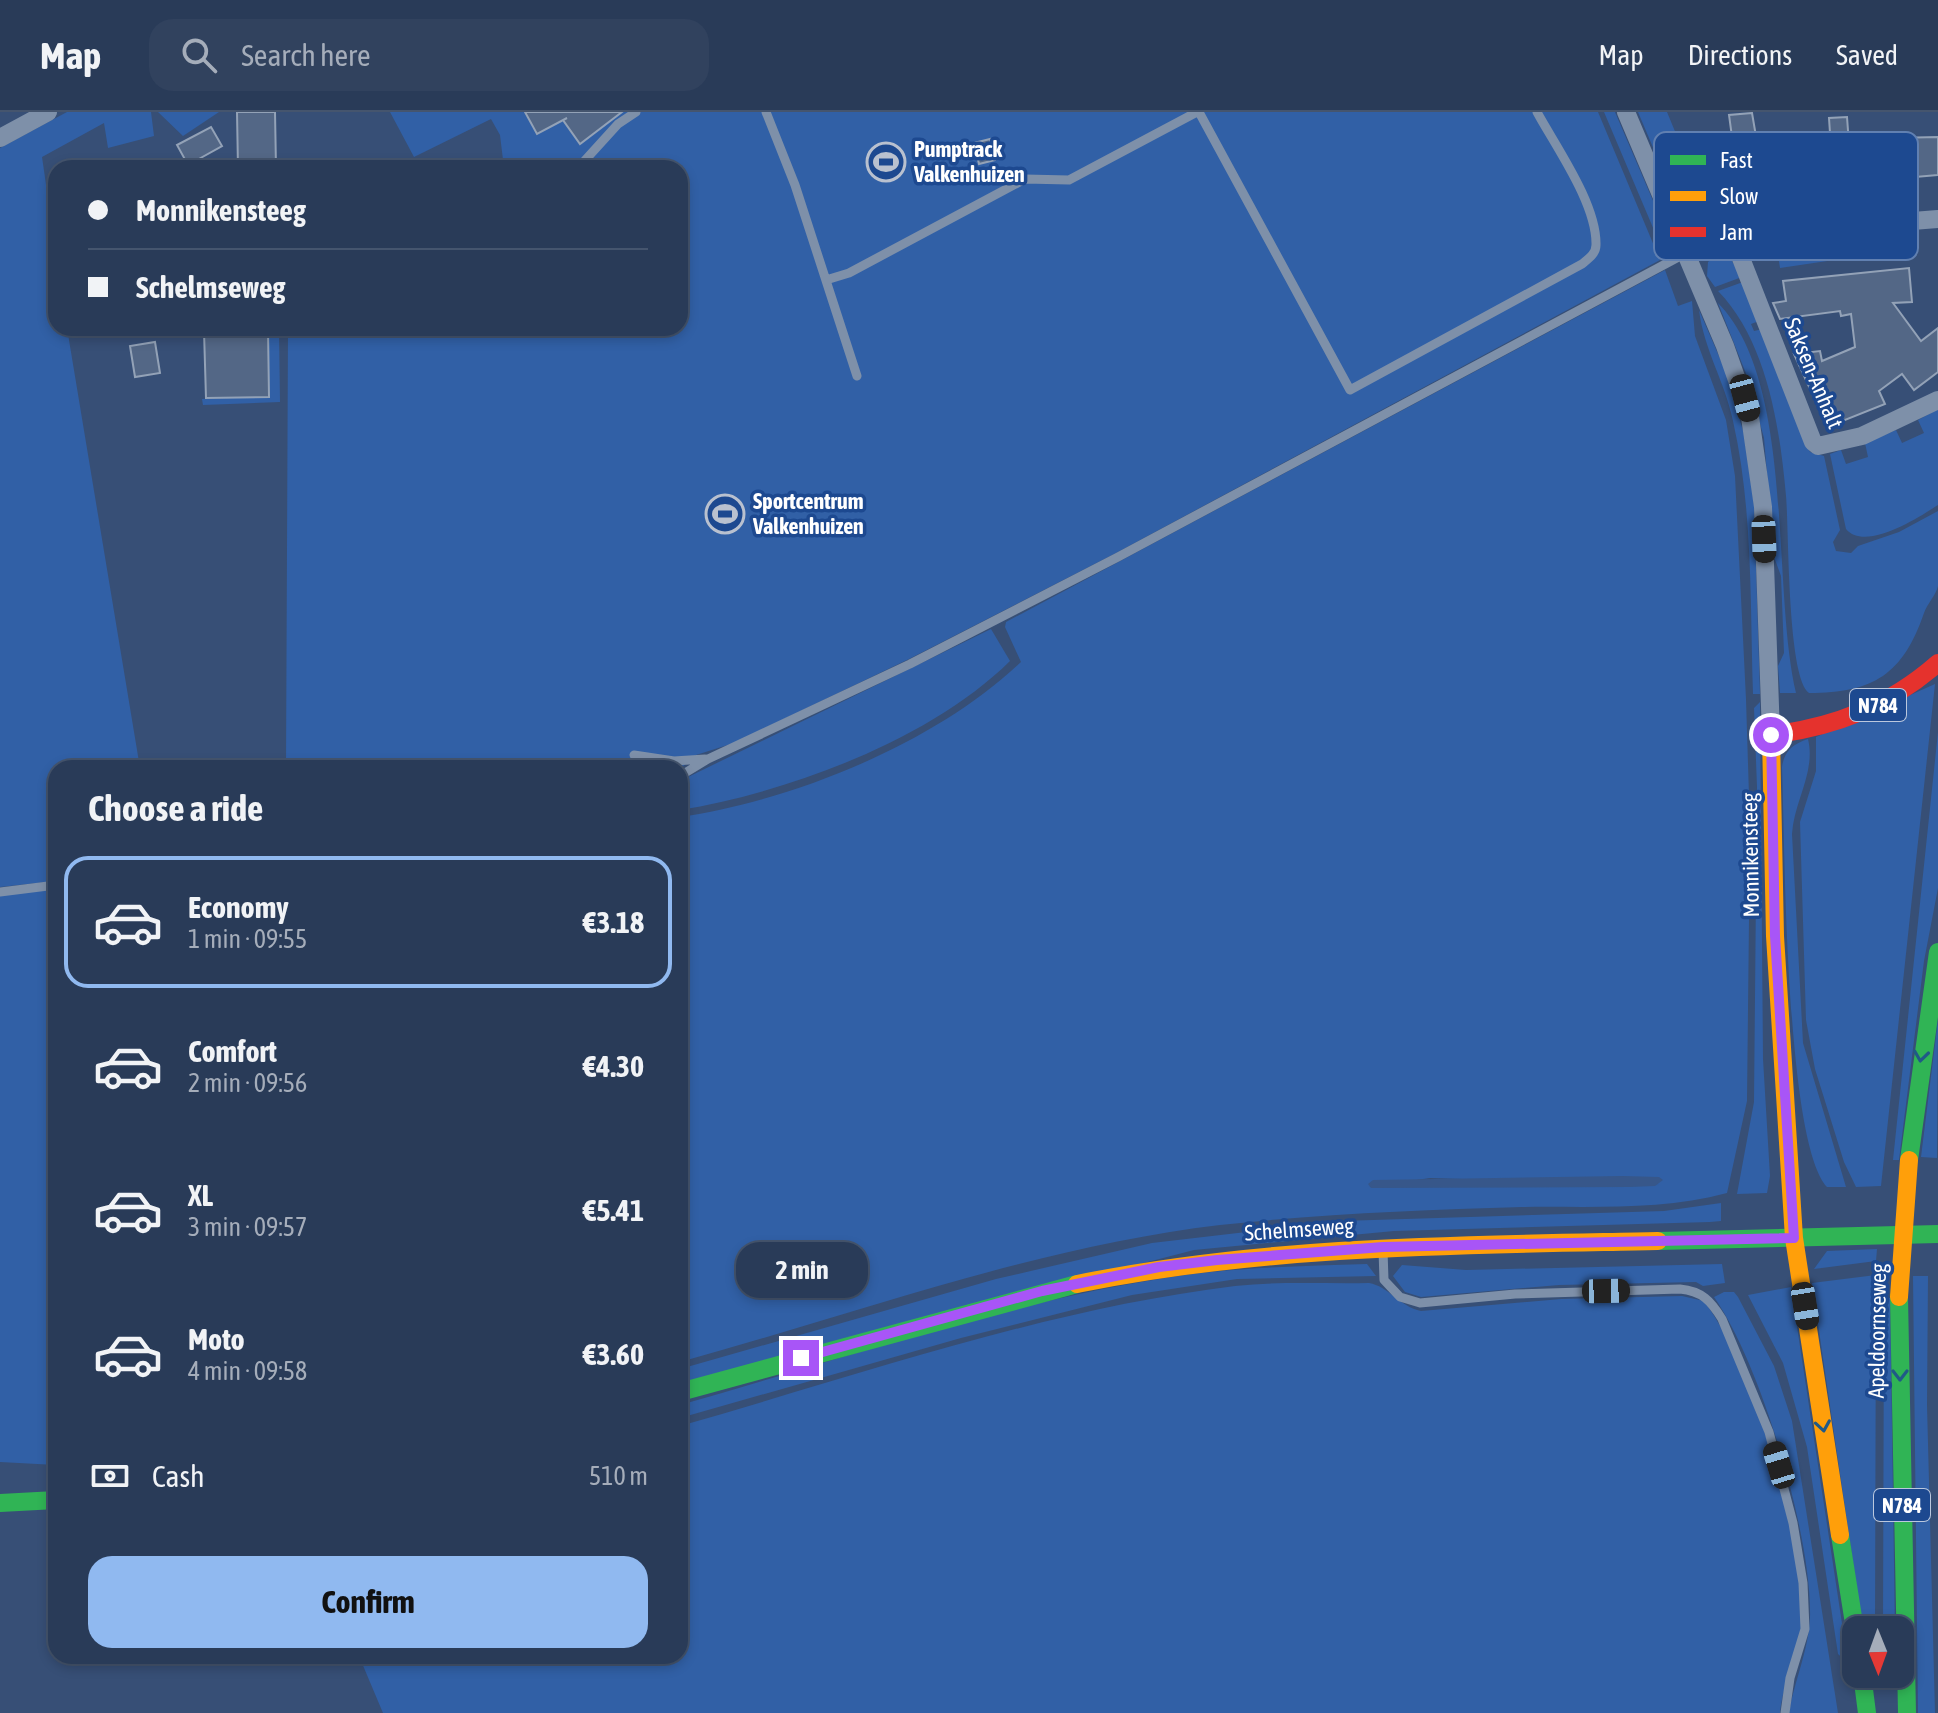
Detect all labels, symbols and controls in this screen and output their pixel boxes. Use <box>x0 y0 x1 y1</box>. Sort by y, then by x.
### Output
search box <box>149 19 709 91</box>
icon: search <box>177 33 221 77</box>
text: Map <box>40 34 101 77</box>
text: Search here <box>241 38 371 72</box>
text: Map <box>1599 39 1644 71</box>
text: Directions <box>1688 39 1792 71</box>
text: Saved <box>1836 39 1898 71</box>
legend <box>1654 132 1918 260</box>
place label: Pumptrack Valkenhuizen <box>913 136 1025 187</box>
sports icon: Pumptrack Valkenhuizen <box>865 141 907 183</box>
text: Fast <box>1720 147 1753 173</box>
text: Slow <box>1720 183 1758 209</box>
text: Monnikensteeg <box>136 193 306 227</box>
text: Jam <box>1720 219 1753 245</box>
text: Schelmseweg <box>136 270 285 304</box>
street label: Saksen-Anhalt <box>1779 314 1849 432</box>
car <box>1727 372 1763 424</box>
place label: Sportcentrum Valkenhuizen <box>752 488 864 539</box>
sports icon: Sportcentrum Valkenhuizen <box>704 493 746 535</box>
car <box>1751 515 1777 563</box>
road number: N784 <box>1850 689 1906 721</box>
route start <box>1753 717 1789 753</box>
text: Choose a ride <box>88 787 263 829</box>
street label: Monnikensteeg <box>1736 792 1764 918</box>
icon: car <box>92 886 164 958</box>
text: Economy <box>188 890 289 924</box>
text: €3.18 <box>583 905 644 939</box>
text: 1 min · 09:55 <box>188 924 307 954</box>
icon: car <box>92 1030 164 1102</box>
text: Comfort <box>188 1034 277 1068</box>
text: €4.30 <box>583 1049 644 1083</box>
one-way arrow <box>1913 1050 1930 1063</box>
text: 2 min · 09:56 <box>188 1068 307 1098</box>
icon: car <box>92 1174 164 1246</box>
text: XL <box>188 1178 213 1212</box>
text: €5.41 <box>583 1193 644 1227</box>
text: 3 min · 09:57 <box>188 1212 307 1242</box>
street label: Schelmseweg <box>1243 1212 1355 1246</box>
callout: 2 min <box>735 1242 867 1298</box>
text: 2 min <box>775 1255 829 1285</box>
street label: Apeldoornseweg <box>1863 1263 1891 1399</box>
car <box>1582 1279 1630 1303</box>
car <box>1789 1280 1821 1332</box>
icon: car <box>92 1318 164 1390</box>
text: Moto <box>188 1322 245 1356</box>
text: €3.60 <box>583 1337 644 1371</box>
route end <box>783 1340 819 1376</box>
text: 4 min · 09:58 <box>188 1356 307 1386</box>
one-way arrow <box>1891 1369 1909 1382</box>
one-way arrow <box>1814 1419 1831 1433</box>
car <box>1761 1439 1797 1491</box>
icon: cash <box>88 1454 132 1498</box>
text: Cash <box>152 1459 205 1493</box>
text: 510 m <box>589 1461 648 1491</box>
road number: N784 <box>1874 1489 1930 1521</box>
button: Confirm <box>88 1556 648 1648</box>
north arrow <box>1842 1616 1914 1688</box>
map controls <box>1842 1616 1914 1688</box>

